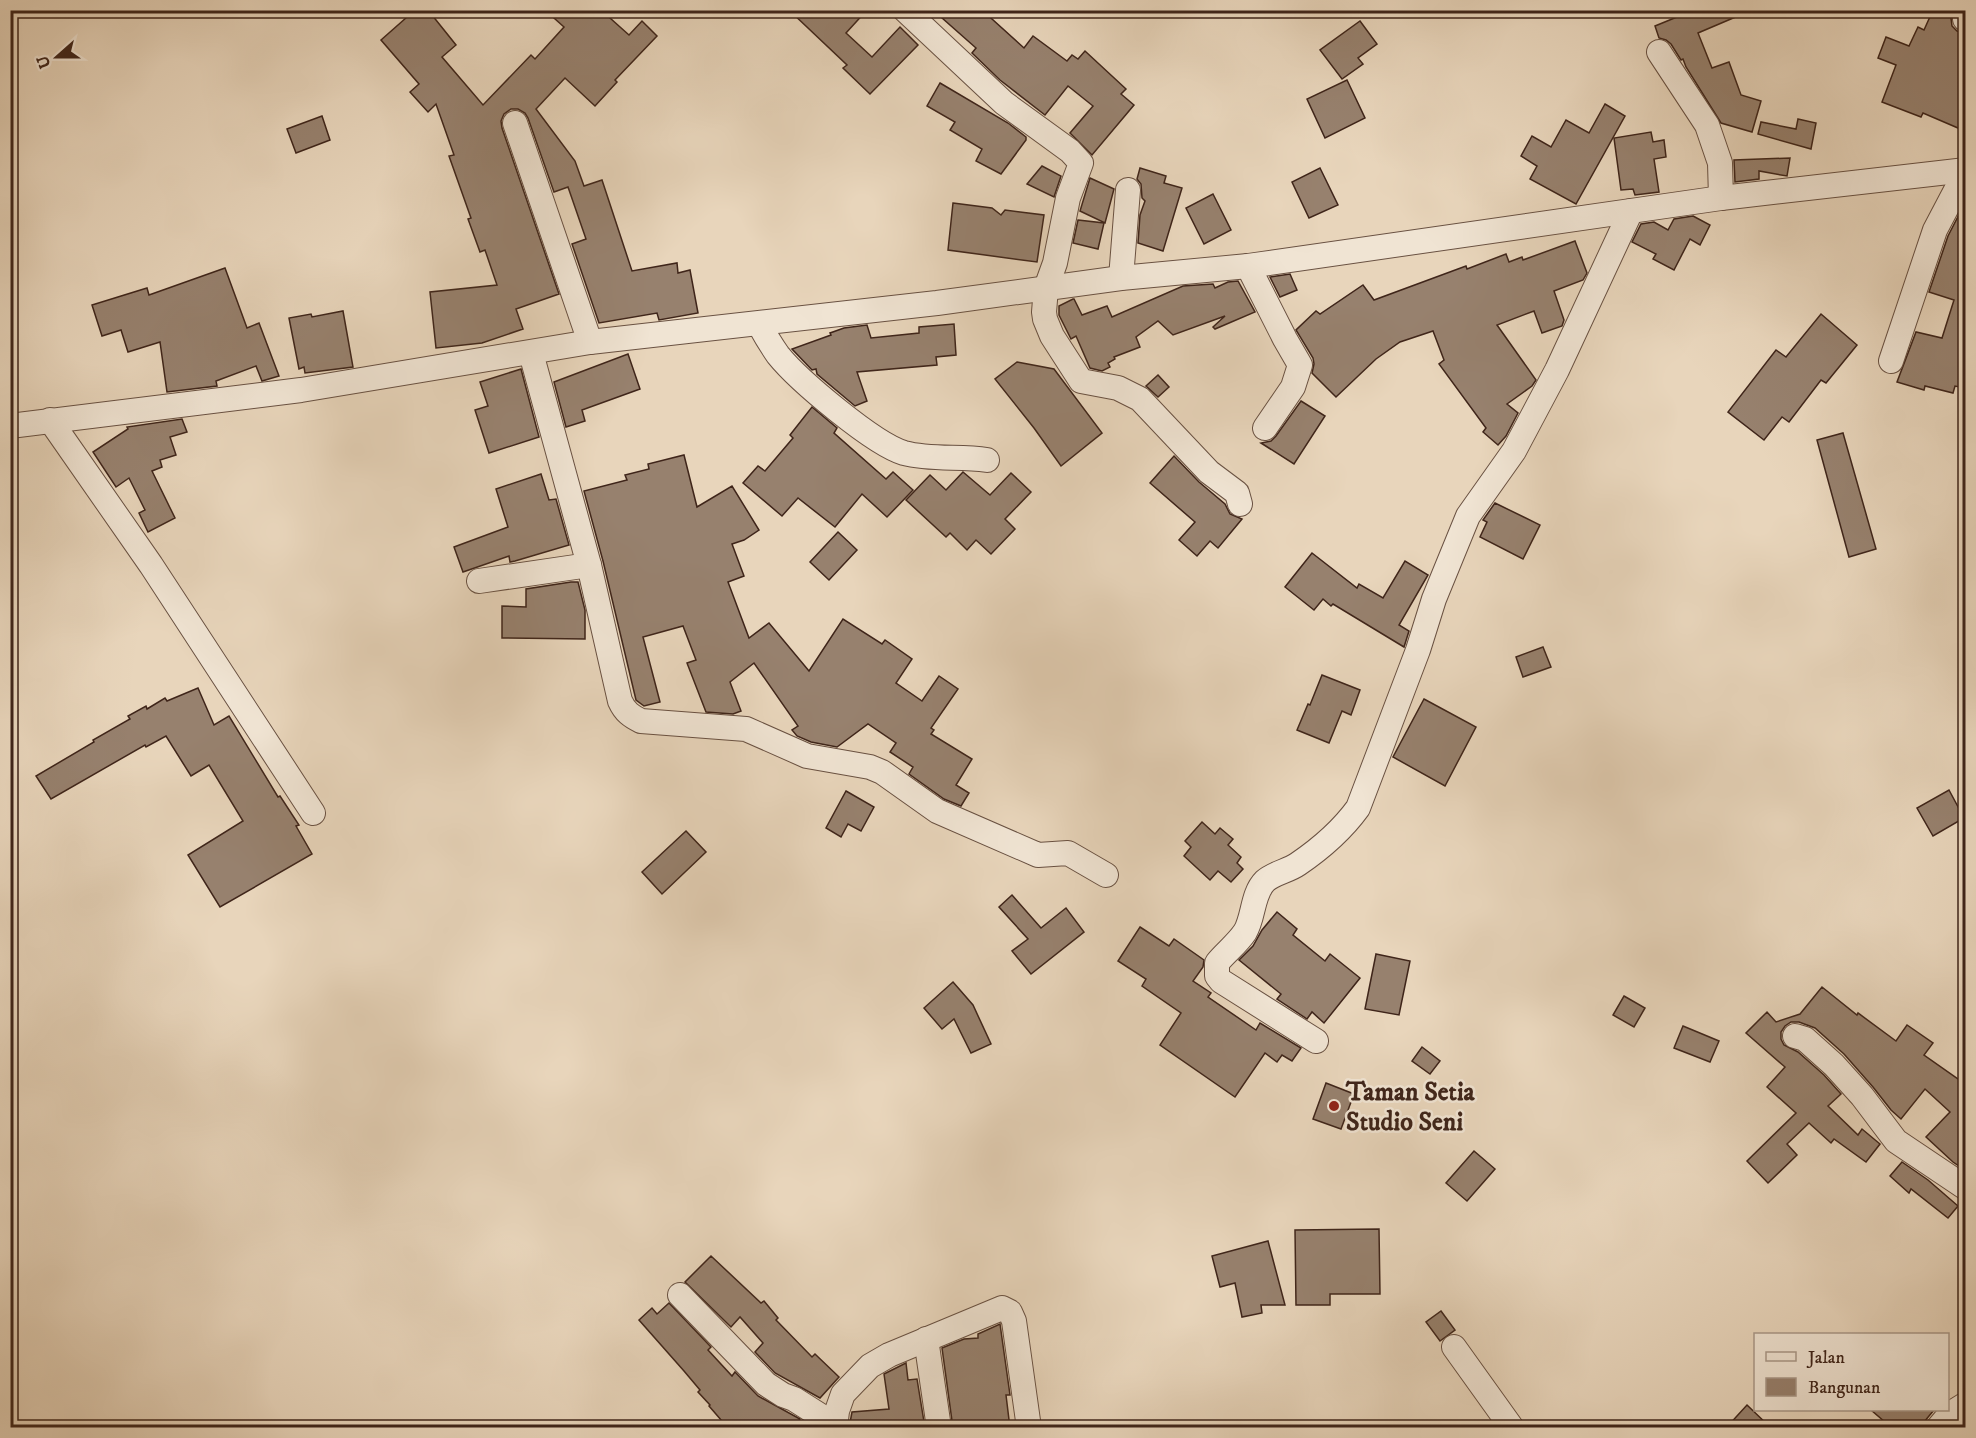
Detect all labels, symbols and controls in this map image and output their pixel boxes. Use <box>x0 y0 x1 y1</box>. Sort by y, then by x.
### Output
north arrow <box>27 27 87 87</box>
text: U <box>32 52 55 71</box>
place label: Taman Setia Studio Seni <box>1345 1076 1476 1139</box>
marker: Taman Setia Studio Seni <box>1327 1099 1341 1113</box>
legend <box>1754 1333 1949 1411</box>
text: Jalan <box>1806 1347 1846 1369</box>
text: Bangunan <box>1808 1377 1881 1399</box>

